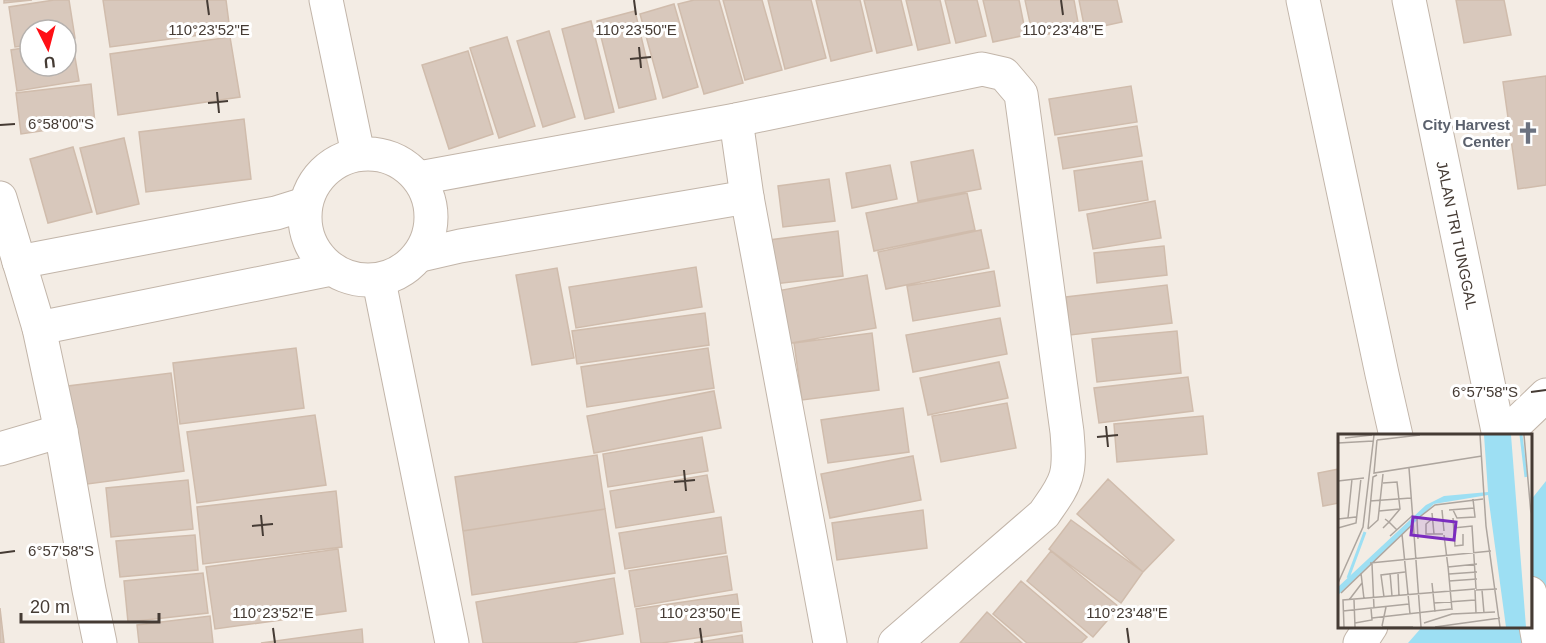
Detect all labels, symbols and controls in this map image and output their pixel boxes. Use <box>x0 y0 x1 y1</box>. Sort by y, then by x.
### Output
north arrow <box>18 18 78 78</box>
text: 110°23'52"E <box>168 21 250 38</box>
text: 110°23'50"E <box>595 21 677 38</box>
text: 110°23'48"E <box>1022 21 1104 38</box>
text: U <box>43 53 56 71</box>
text: 6°58'00"S <box>28 115 94 132</box>
place label: City Harvest Center <box>1422 116 1510 150</box>
church icon: City Harvest Center <box>1515 120 1541 146</box>
street label: JALAN TRI TUNGGAL <box>1434 159 1481 311</box>
text: 6°57'58"S <box>1452 383 1518 400</box>
inset map <box>1338 434 1531 628</box>
text: 6°57'58"S <box>28 542 94 559</box>
scale bar <box>21 586 159 624</box>
text: 20 m <box>30 597 70 617</box>
text: 110°23'52"E <box>232 604 314 621</box>
text: 110°23'50"E <box>659 604 741 621</box>
text: 110°23'48"E <box>1086 604 1168 621</box>

